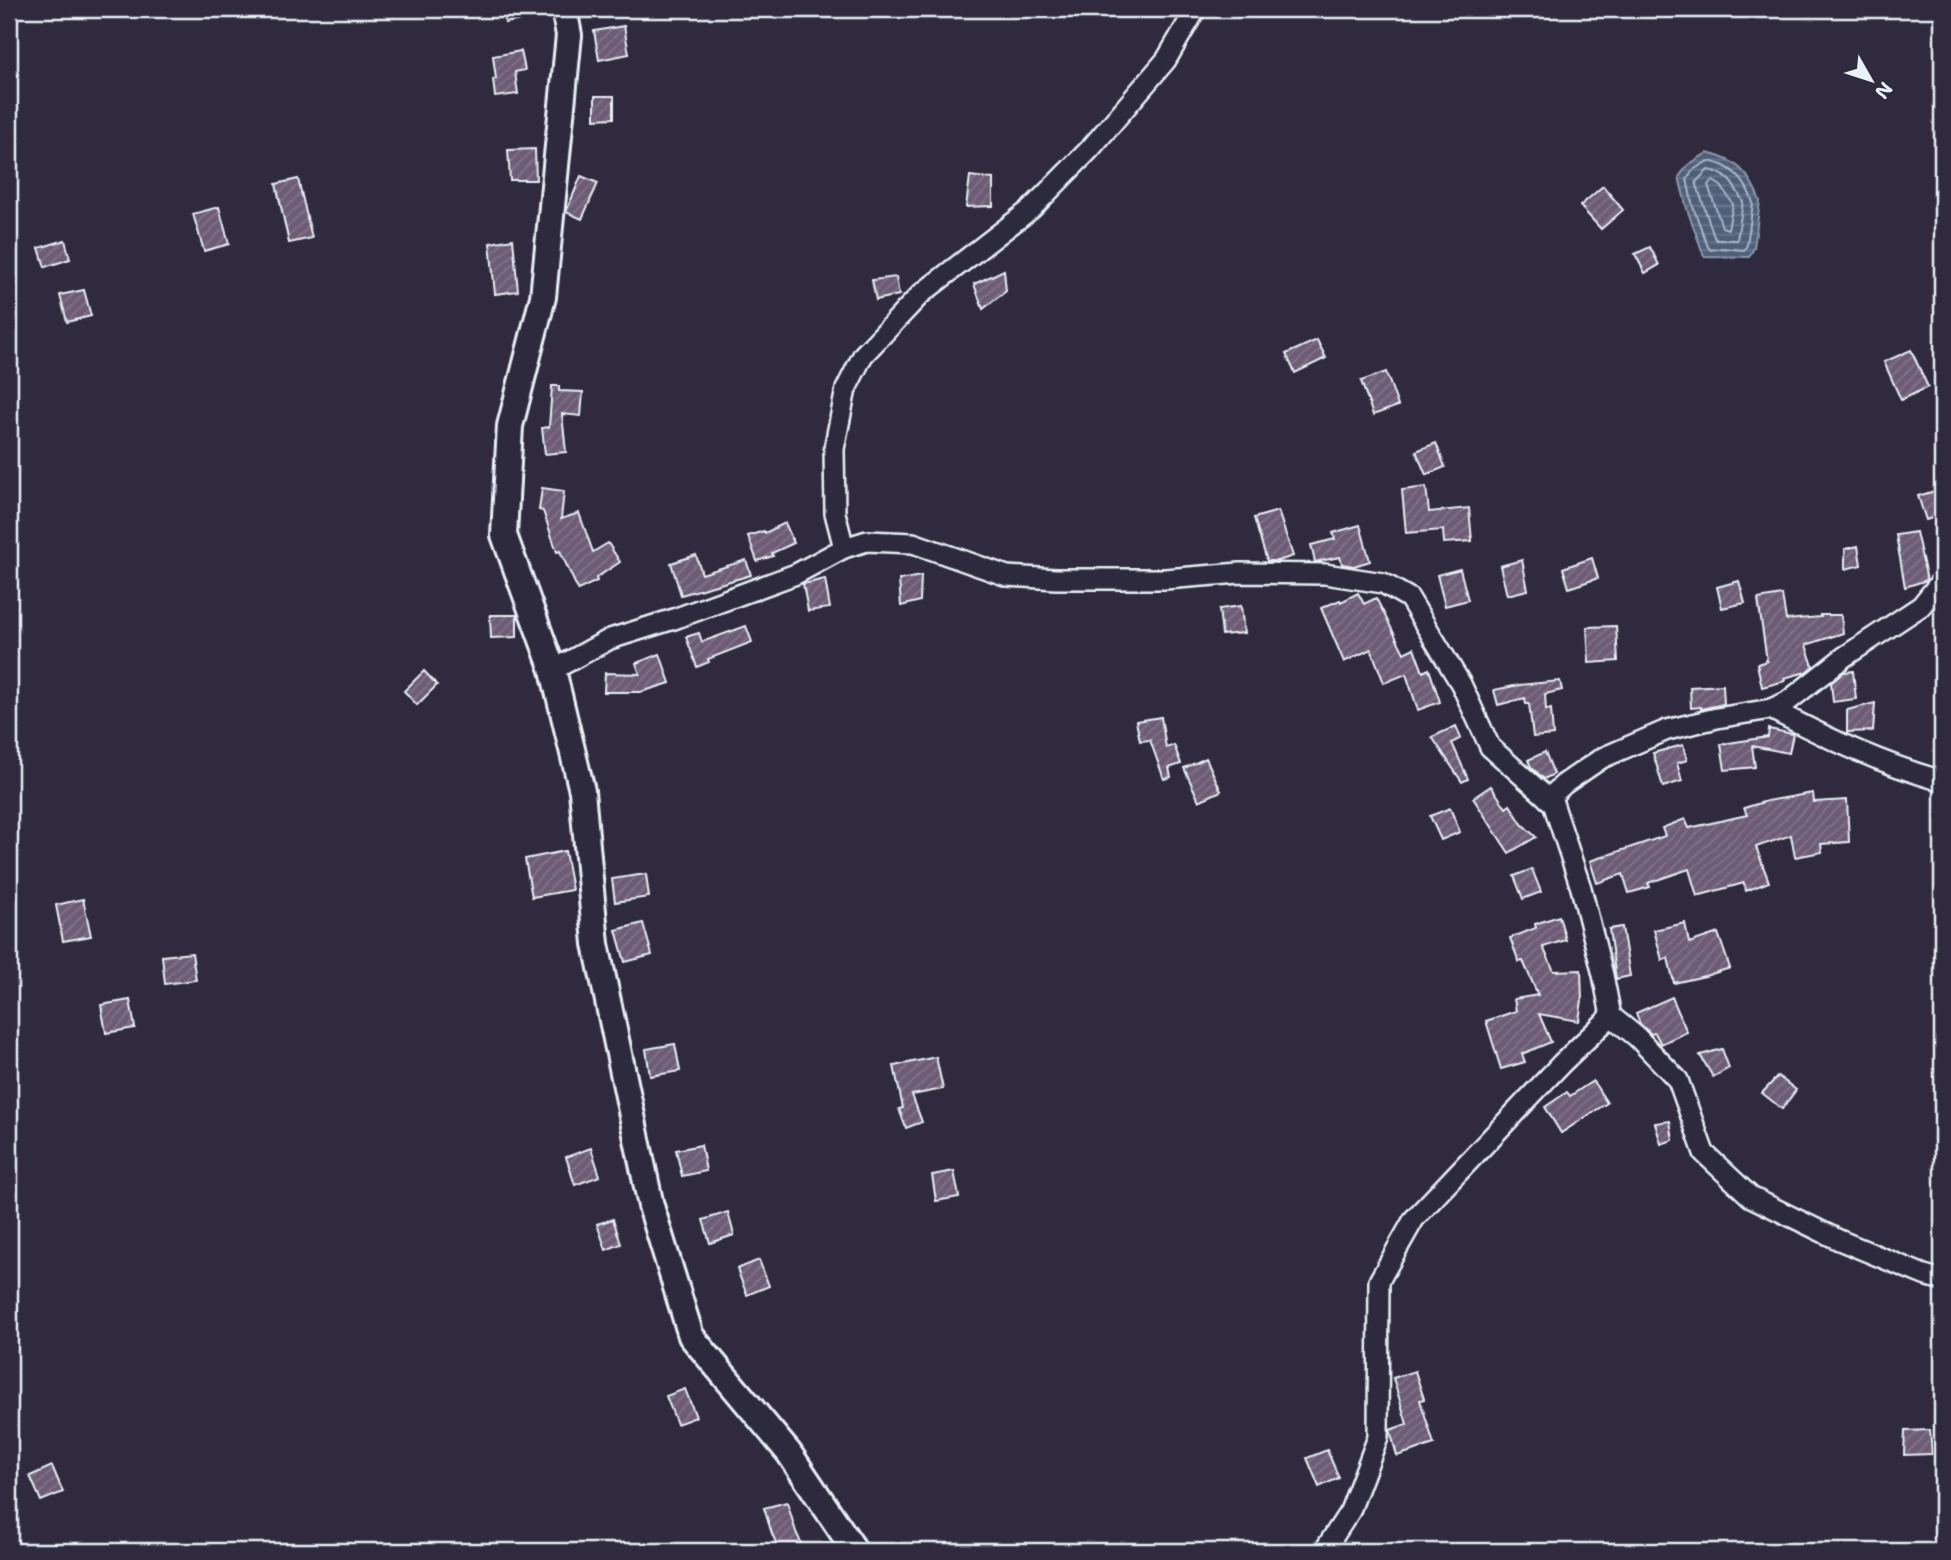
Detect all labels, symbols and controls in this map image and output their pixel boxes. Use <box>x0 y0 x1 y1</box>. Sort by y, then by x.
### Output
north arrow <box>1836 46 1906 116</box>
text: N <box>1869 77 1898 104</box>

